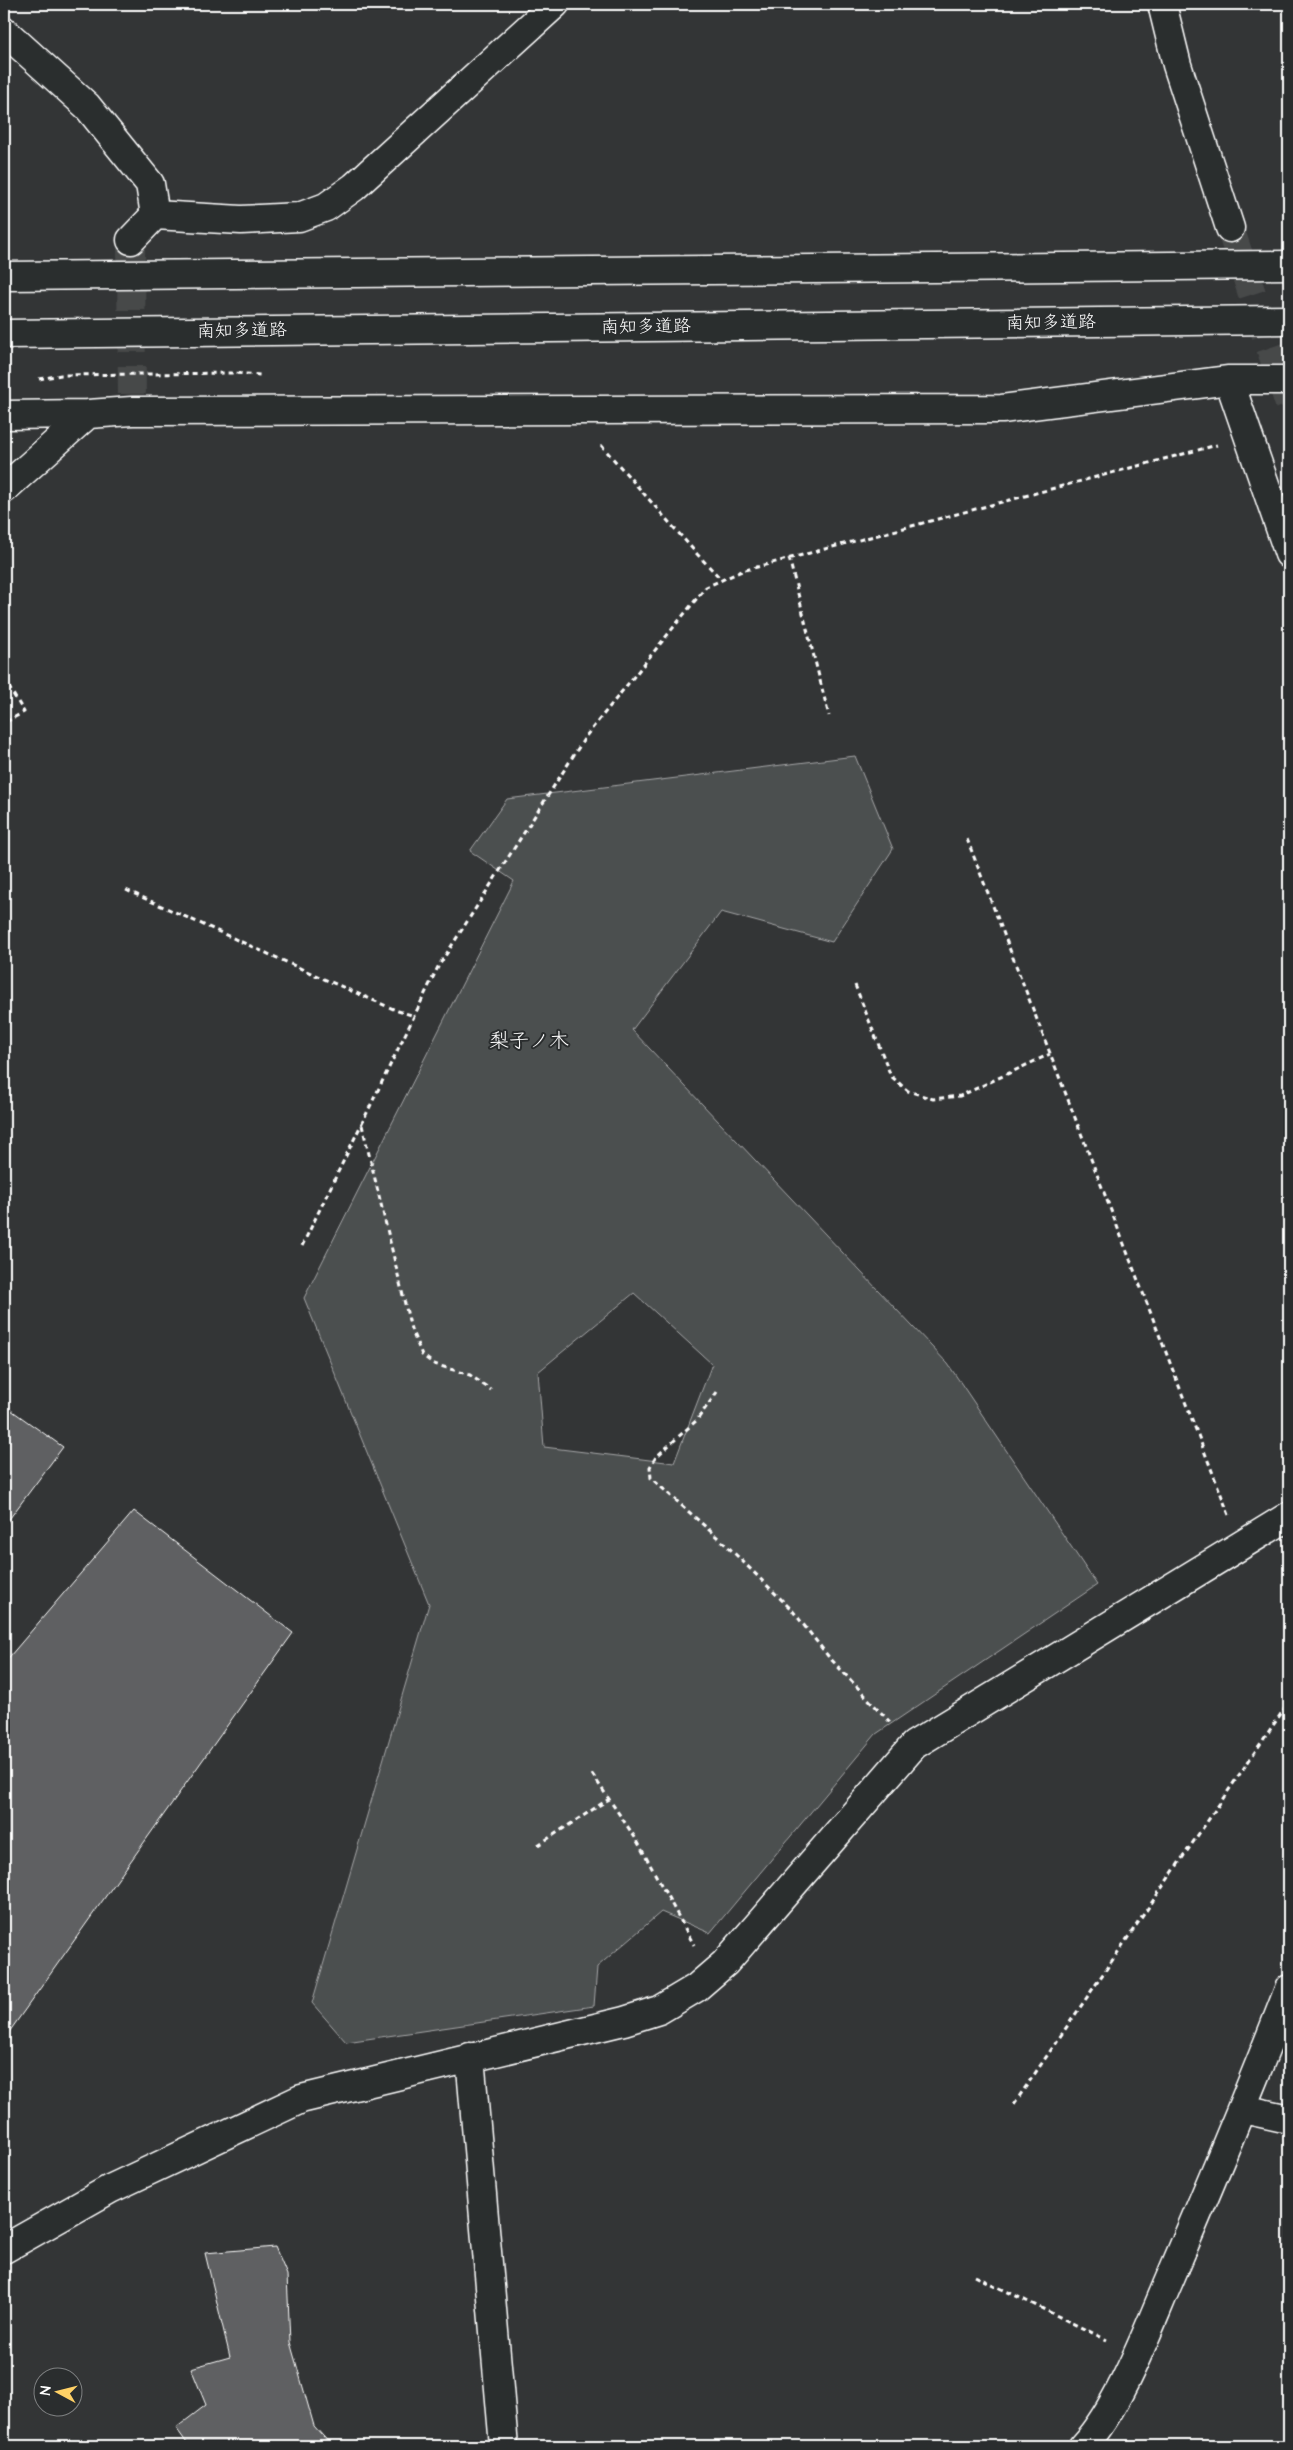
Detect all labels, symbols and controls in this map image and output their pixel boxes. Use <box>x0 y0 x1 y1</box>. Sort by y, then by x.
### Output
street label: 南知多道路 <box>1006 309 1096 336</box>
street label: 南知多道路 <box>601 313 691 340</box>
street label: 南知多道路 <box>197 317 287 344</box>
district label: 梨子ノ木 <box>489 1027 569 1055</box>
north arrow <box>32 2368 82 2418</box>
text: N <box>36 2385 57 2396</box>

